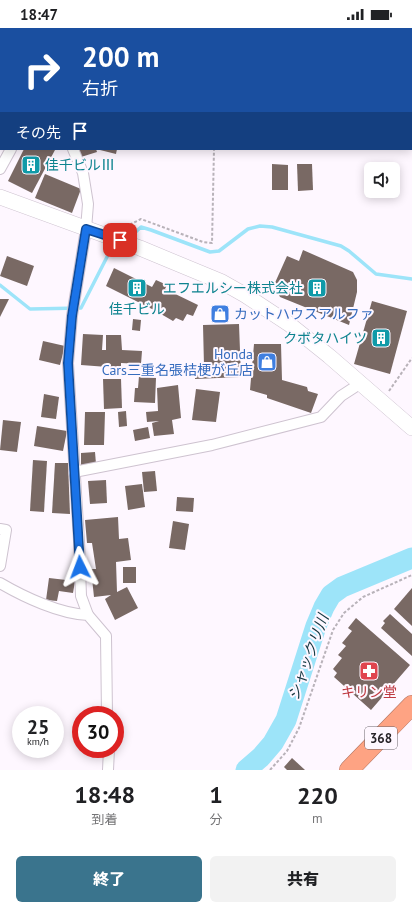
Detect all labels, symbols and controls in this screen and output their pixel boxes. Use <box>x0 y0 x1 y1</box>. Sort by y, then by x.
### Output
text: 18:47 <box>20 5 58 24</box>
text: 200 m <box>82 38 159 75</box>
icon: right <box>16 44 68 96</box>
text: 右折 <box>82 77 118 100</box>
icon: arrive <box>69 120 91 142</box>
text: その先 <box>16 123 61 142</box>
building icon: 佳千ビルⅢ <box>20 154 42 176</box>
place label: 佳千ビルⅢ <box>45 156 115 174</box>
map controls <box>364 162 400 198</box>
button: sound <box>364 162 400 198</box>
pin <box>103 223 137 257</box>
icon: arrive <box>109 229 131 251</box>
building icon: 佳千ビル <box>126 277 148 299</box>
building icon: エフエルシー株式会社 <box>306 277 328 299</box>
place label: エフエルシー株式会社 <box>163 279 303 297</box>
place label: 佳千ビル <box>109 300 165 318</box>
shop icon: カットハウスアルファ <box>209 303 231 325</box>
place label: カットハウスアルファ <box>234 305 374 323</box>
building icon: クボタハイツ <box>370 327 392 349</box>
place label: クボタハイツ <box>283 329 367 347</box>
place label: Honda Cars三重名張桔梗が丘店 <box>102 345 253 379</box>
shop icon: Honda Cars三重名張桔梗が丘店 <box>256 351 278 373</box>
position arrow <box>59 546 101 588</box>
water label: シャックリ川 <box>284 610 333 703</box>
pharmacy icon: キリン堂 <box>358 660 380 682</box>
place label: キリン堂 <box>341 683 397 701</box>
speed limit sign: 30 <box>72 706 124 758</box>
text: 25 <box>27 714 49 740</box>
road number: 368 <box>365 727 397 749</box>
text: km/h <box>27 735 49 748</box>
text: 18:48 <box>74 779 135 810</box>
text: 1 <box>209 779 223 810</box>
text: 220 <box>297 780 338 811</box>
text: m <box>312 810 323 827</box>
text: 到着 <box>92 811 118 828</box>
text: 分 <box>210 811 223 828</box>
button: 終了 <box>16 856 202 902</box>
button: 共有 <box>210 856 396 902</box>

